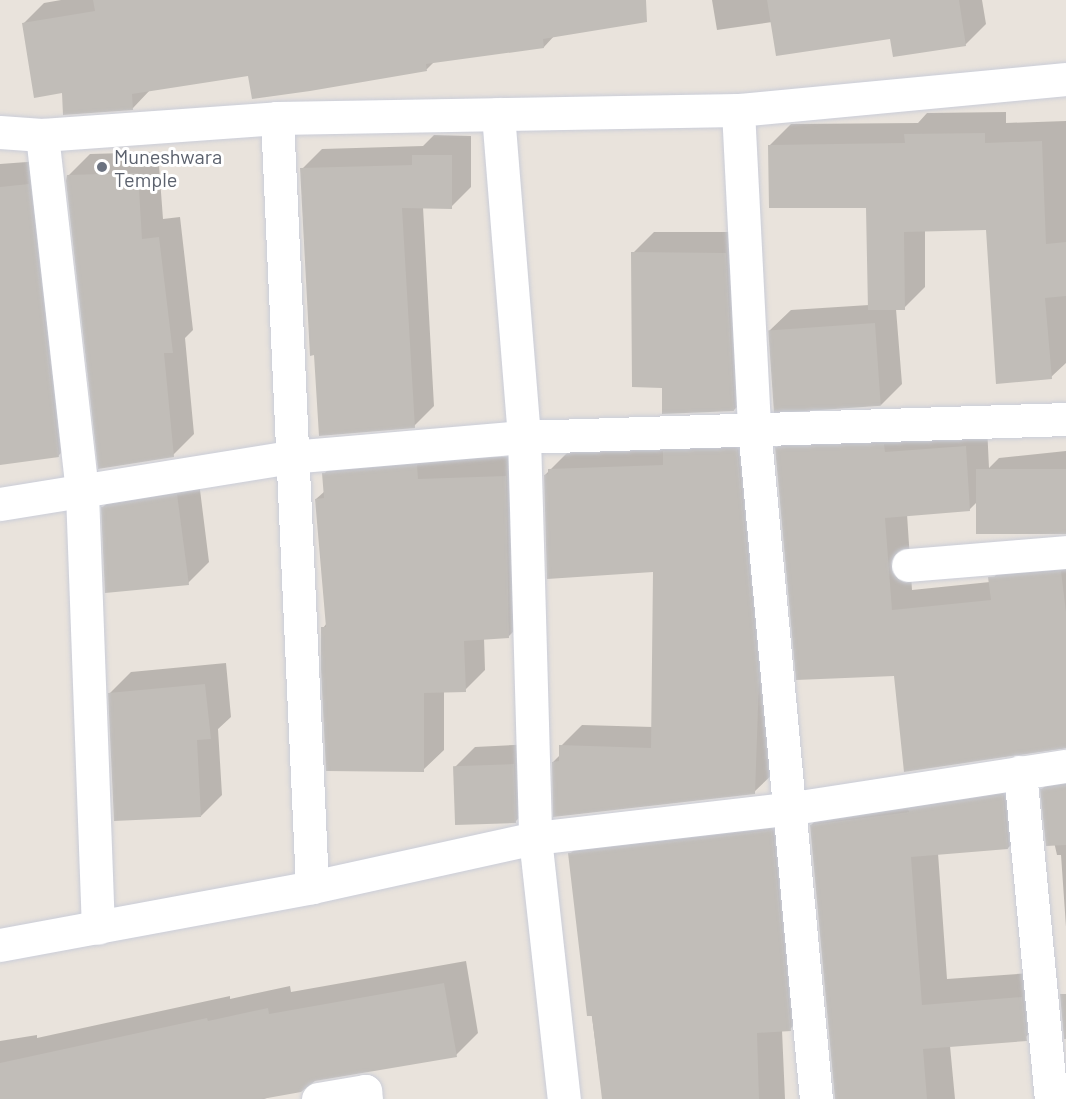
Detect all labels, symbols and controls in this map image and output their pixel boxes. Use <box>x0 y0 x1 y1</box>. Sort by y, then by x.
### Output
place label: Muneshwara Temple <box>114 144 222 191</box>
marker: Muneshwara Temple <box>95 160 109 174</box>

